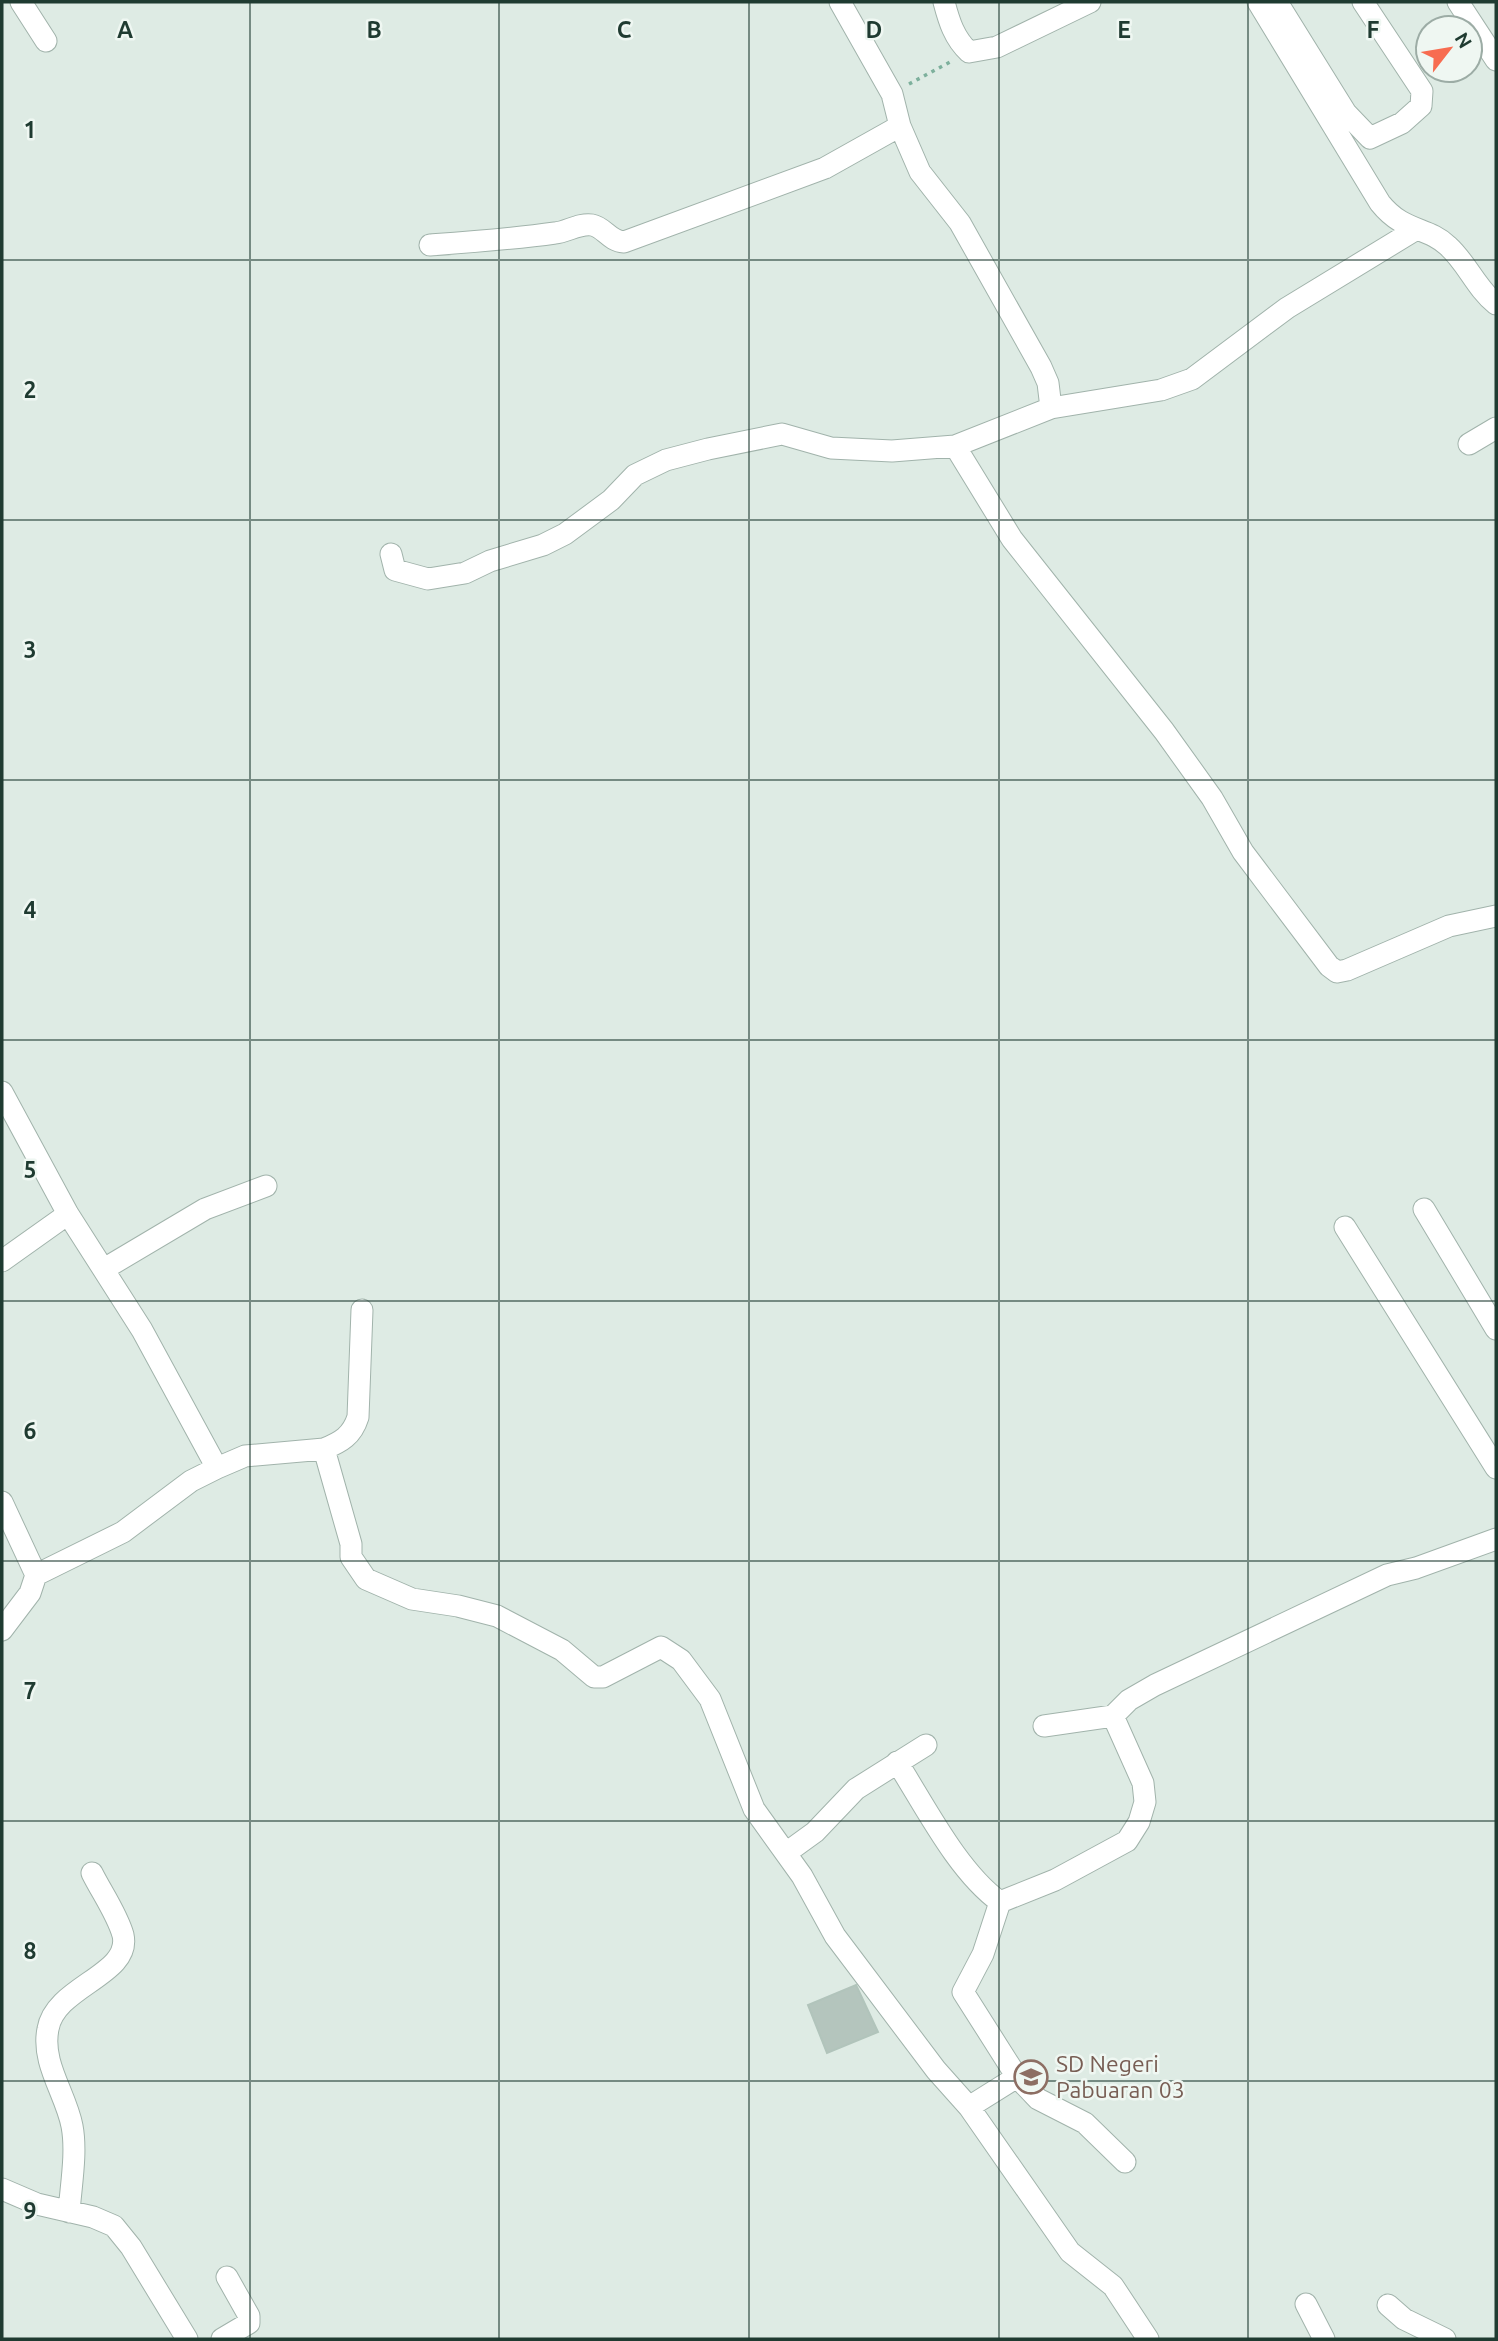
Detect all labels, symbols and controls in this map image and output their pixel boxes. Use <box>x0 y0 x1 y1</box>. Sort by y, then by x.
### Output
north arrow <box>1414 14 1484 84</box>
text: A <box>117 17 133 42</box>
text: B <box>366 17 382 42</box>
text: C <box>617 17 632 42</box>
text: D <box>866 17 882 42</box>
text: E <box>1117 17 1131 42</box>
text: F <box>1367 17 1380 42</box>
text: N <box>1450 28 1477 52</box>
text: 1 <box>24 117 36 142</box>
text: 2 <box>24 377 36 402</box>
text: 3 <box>24 637 36 662</box>
text: 4 <box>24 897 37 922</box>
text: 5 <box>24 1157 36 1182</box>
text: 6 <box>24 1418 37 1443</box>
text: 7 <box>24 1678 36 1703</box>
text: 8 <box>24 1938 36 1963</box>
place label: SD Negeri Pabuaran 03 <box>1056 2051 1185 2102</box>
school or university icon: SD Negeri Pabuaran 03 <box>1012 2058 1050 2096</box>
text: 9 <box>24 2198 36 2223</box>

